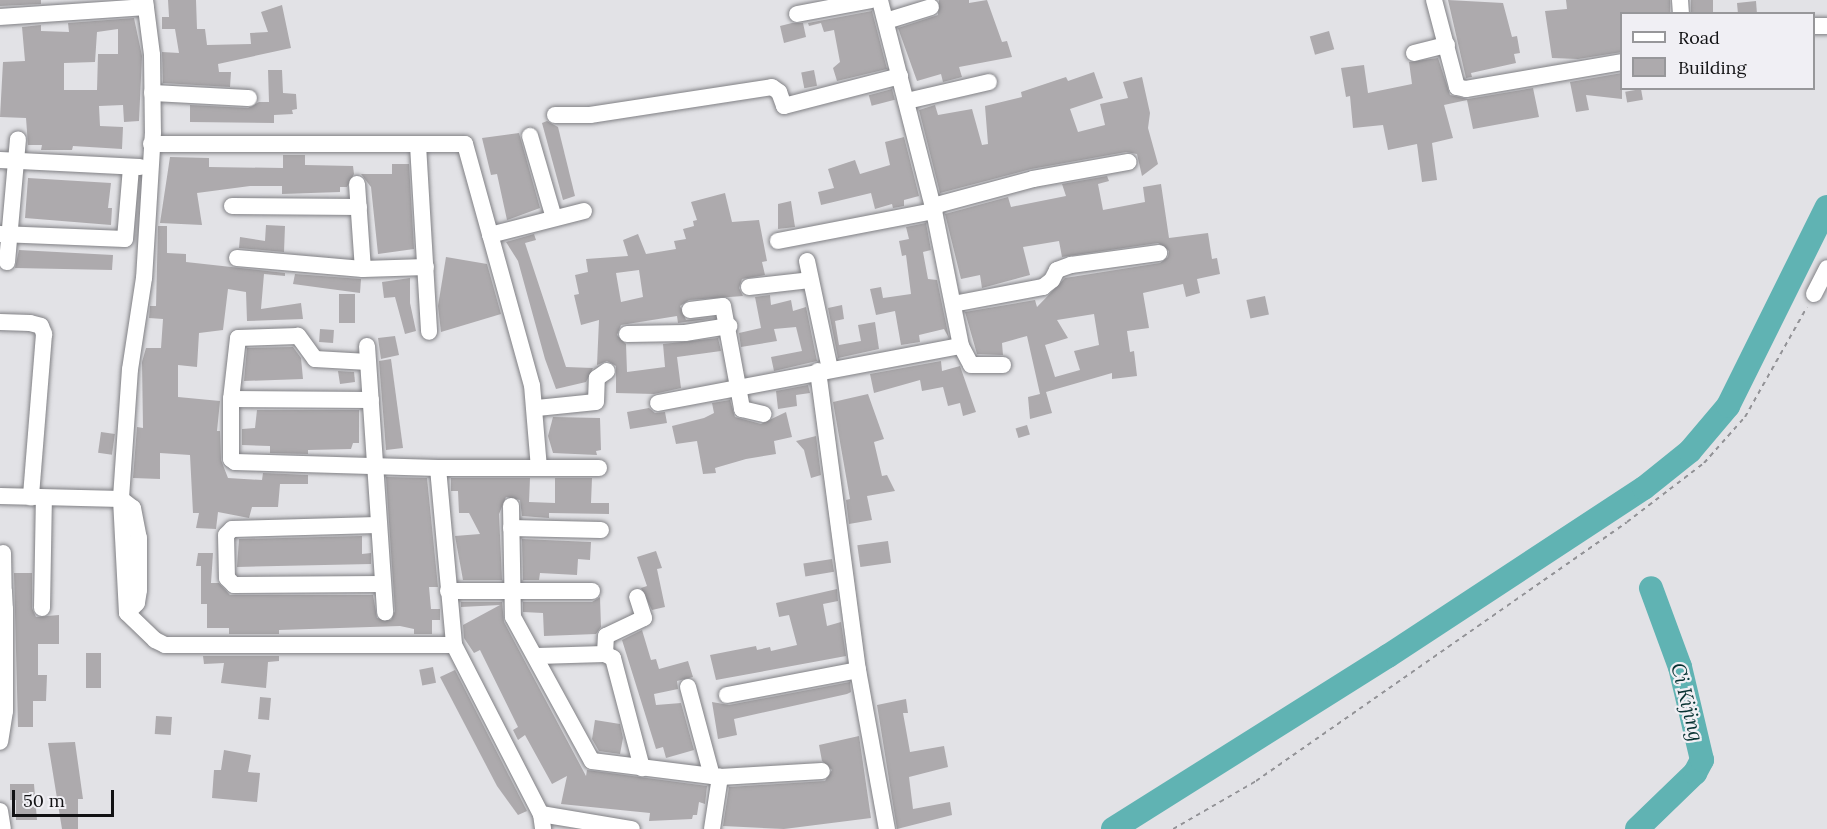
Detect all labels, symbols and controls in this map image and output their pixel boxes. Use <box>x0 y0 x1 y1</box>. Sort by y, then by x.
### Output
legend <box>1620 12 1815 90</box>
text: Road <box>1678 26 1720 49</box>
text: Building <box>1678 56 1746 79</box>
water label: Ci Kijing <box>1667 660 1709 744</box>
scale bar <box>15 778 117 816</box>
text: 50 m <box>23 789 65 812</box>

